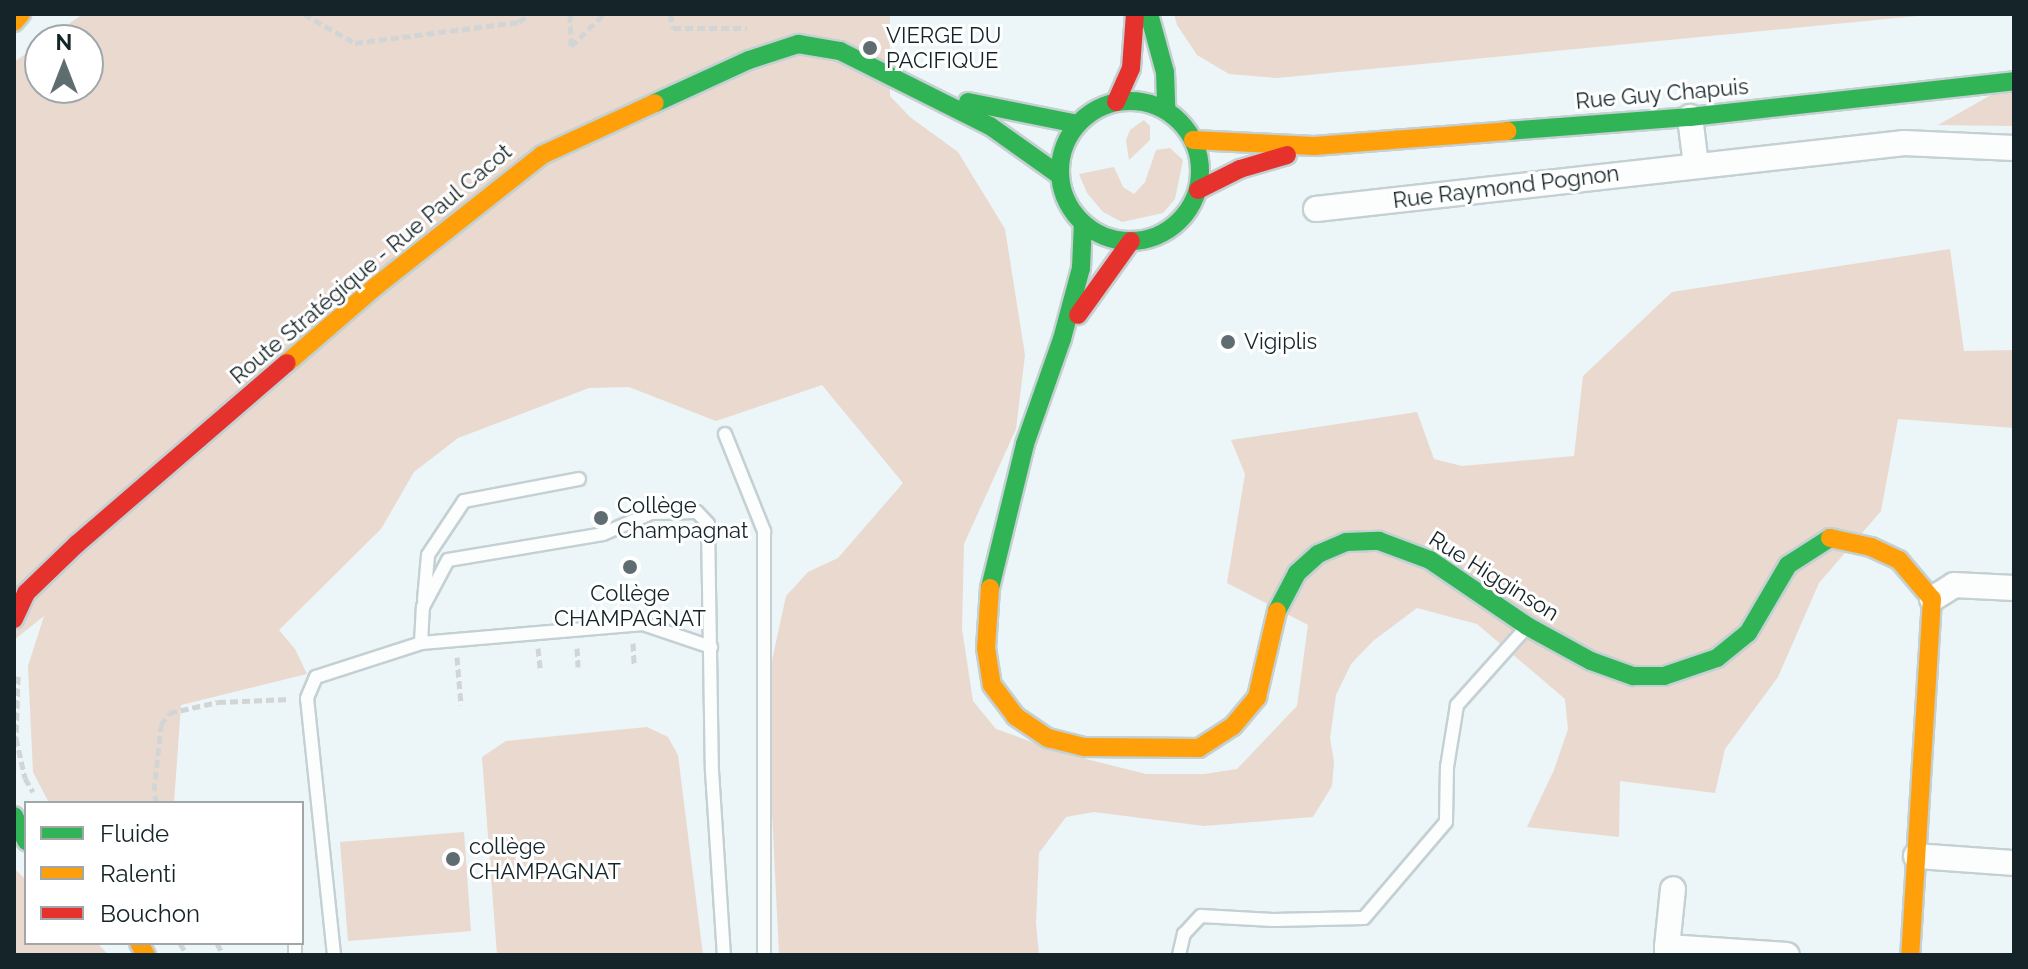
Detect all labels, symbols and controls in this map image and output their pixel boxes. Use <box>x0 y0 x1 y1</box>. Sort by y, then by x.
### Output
place label: VIERGE DU PACIFIQUE <box>886 22 1001 74</box>
north arrow <box>24 24 104 104</box>
text: N <box>56 29 72 55</box>
marker: VIERGE DU PACIFIQUE <box>861 39 879 57</box>
street label: Rue Guy Chapuis <box>1574 73 1750 115</box>
street label: Route Stratégique - Rue Paul Cacot <box>225 138 517 390</box>
street label: Rue Raymond Pognon <box>1391 160 1621 214</box>
place label: Vigiplis <box>1244 329 1317 355</box>
marker: Vigiplis <box>1219 333 1237 351</box>
place label: Collège Champagnat <box>617 492 748 544</box>
marker: Collège Champagnat <box>592 509 610 527</box>
street label: Rue Higginson <box>1424 526 1564 626</box>
marker: Collège CHAMPAGNAT <box>621 558 639 576</box>
place label: Collège CHAMPAGNAT <box>554 580 706 632</box>
legend <box>24 801 304 945</box>
text: Fluide <box>100 819 169 848</box>
place label: collège CHAMPAGNAT <box>469 833 621 884</box>
marker: collège CHAMPAGNAT <box>444 850 462 868</box>
text: Ralenti <box>100 859 176 888</box>
text: Bouchon <box>100 899 200 928</box>

